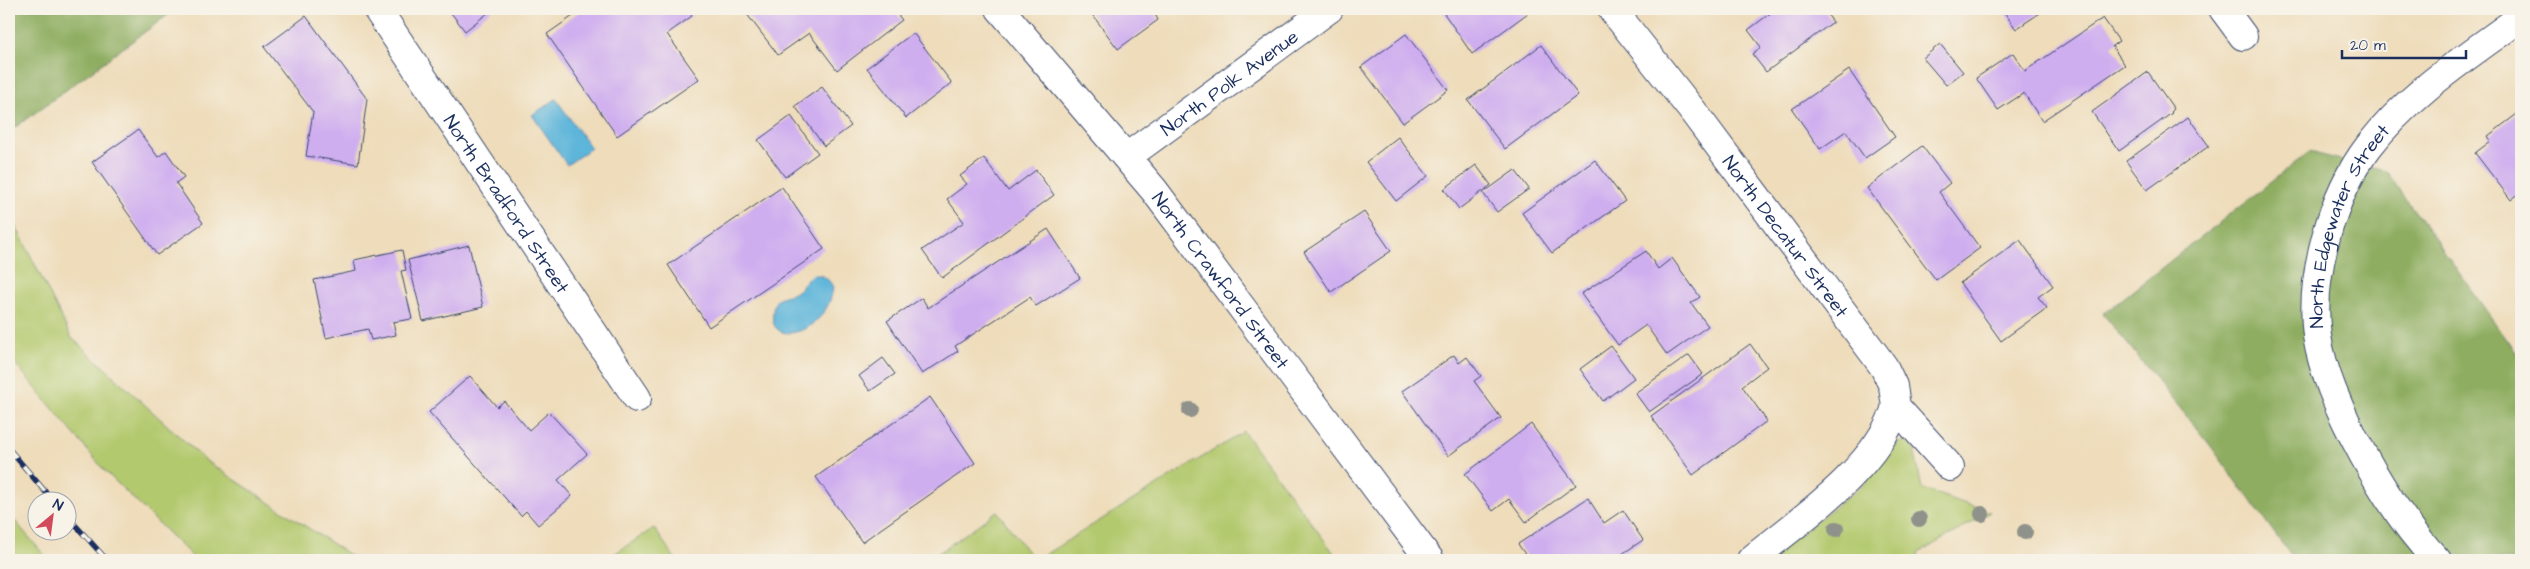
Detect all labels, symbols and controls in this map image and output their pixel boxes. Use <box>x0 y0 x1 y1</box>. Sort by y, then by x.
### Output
street label: North Polk Avenue <box>1155 24 1304 143</box>
scale bar <box>2342 28 2466 60</box>
text: 20 m <box>2350 35 2386 56</box>
street label: North Bradford Street <box>436 110 575 299</box>
street label: North Edgewater Street <box>2303 118 2397 329</box>
street label: North Decatur Street <box>1715 150 1855 324</box>
street label: North Crawford Street <box>1145 187 1295 376</box>
north arrow <box>28 492 78 542</box>
text: N <box>49 495 67 516</box>

